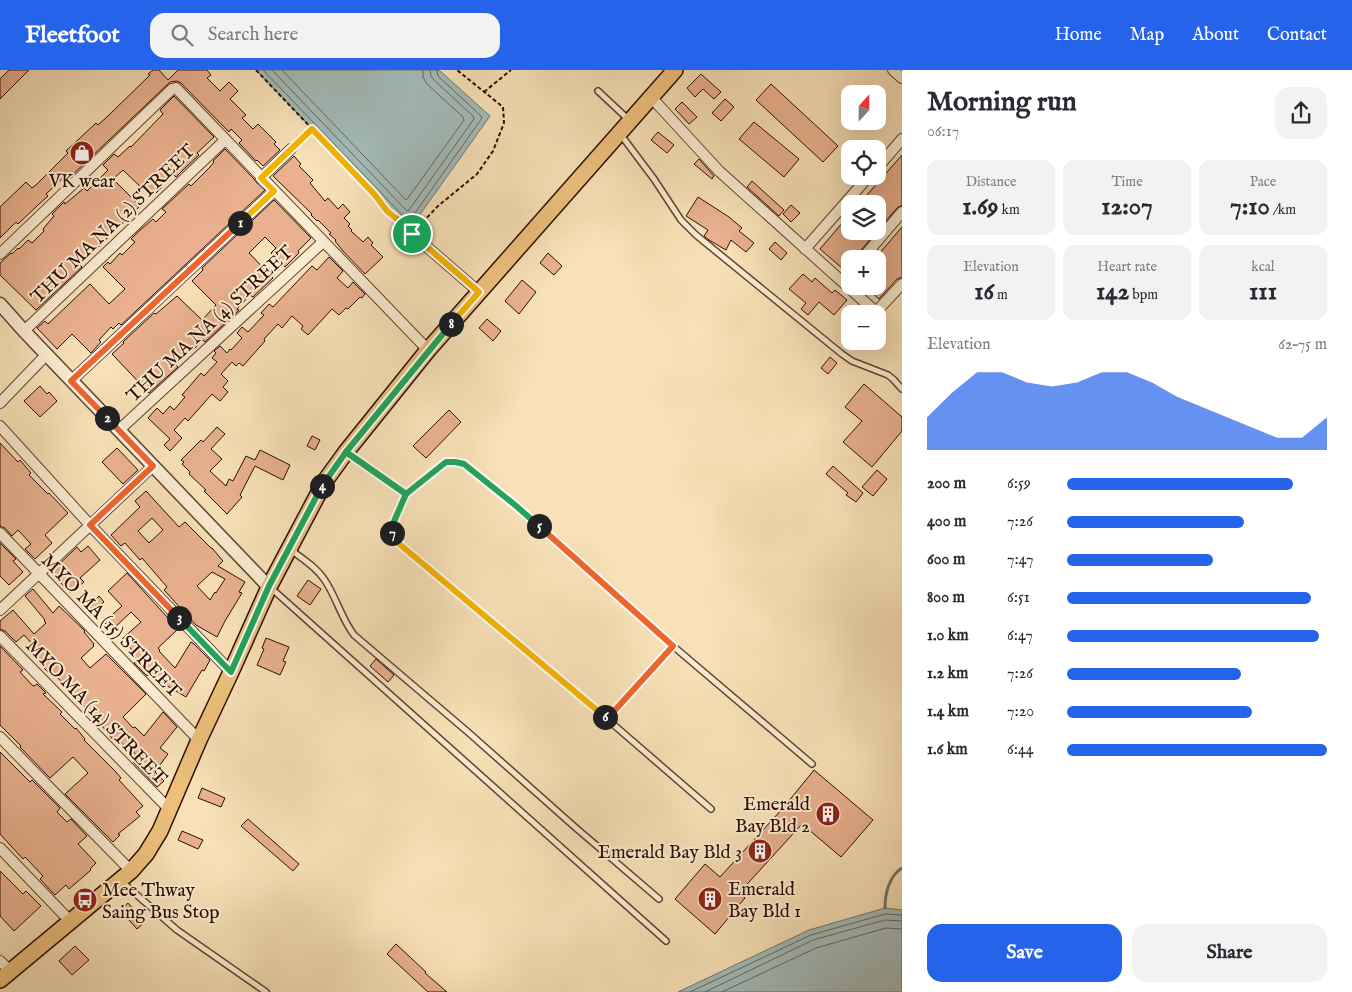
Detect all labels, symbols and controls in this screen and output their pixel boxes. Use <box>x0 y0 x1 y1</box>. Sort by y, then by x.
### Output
search box <box>150 13 500 58</box>
text: Fleetfoot <box>25 20 120 51</box>
icon: search <box>168 21 196 49</box>
text: Search here <box>208 23 298 47</box>
text: Home <box>1055 24 1102 47</box>
text: Map <box>1130 24 1164 47</box>
text: About <box>1192 24 1239 47</box>
text: Contact <box>1267 24 1327 47</box>
north arrow <box>841 85 886 130</box>
map controls <box>841 85 886 350</box>
text: Morning run <box>927 85 1077 120</box>
button: share <box>1275 87 1327 139</box>
text: 06:17 <box>927 122 959 142</box>
street label: THU MA NA (2) STREET <box>26 140 201 309</box>
shop icon: VK wear <box>69 140 95 166</box>
button: locate <box>841 140 886 185</box>
place label: VK wear <box>48 170 115 194</box>
text: Distance <box>966 173 1016 191</box>
text: Time <box>1111 173 1143 191</box>
text: Pace <box>1250 173 1276 191</box>
text: 1.69 <box>962 191 998 223</box>
text: 12:07 <box>1101 191 1153 223</box>
text: 7:10 <box>1230 191 1270 223</box>
button: layers <box>841 195 886 240</box>
text: km <box>998 201 1020 219</box>
text: /km <box>1270 201 1296 219</box>
pin: 1 <box>228 210 252 236</box>
pin <box>391 213 433 255</box>
text: 1 <box>238 214 243 232</box>
icon: arrive <box>398 220 426 248</box>
street label: THU MA NA (4) STREET <box>122 241 299 408</box>
button: + <box>841 250 886 295</box>
text: Elevation <box>963 258 1019 276</box>
text: Heart rate <box>1097 258 1157 276</box>
text: kcal <box>1251 258 1275 276</box>
text: 16 <box>974 276 994 308</box>
text: 142 <box>1096 276 1129 308</box>
text: 111 <box>1249 276 1277 308</box>
text: m <box>994 286 1008 304</box>
text: bpm <box>1129 286 1158 304</box>
button: − <box>841 305 886 350</box>
pin: 8 <box>438 312 464 336</box>
text: 8 <box>449 315 454 333</box>
text: Elevation <box>927 335 990 355</box>
text: 62–75 m <box>1278 335 1327 355</box>
pin: 2 <box>94 406 120 430</box>
text: 2 <box>104 409 111 427</box>
pin: 4 <box>310 474 334 498</box>
text: 200 m <box>927 474 966 494</box>
text: 6:59 <box>1007 474 1031 494</box>
text: 4 <box>319 477 326 495</box>
text: 400 m <box>927 512 966 532</box>
text: 7:26 <box>1007 512 1033 532</box>
pin: 5 <box>526 514 552 538</box>
text: 5 <box>537 517 542 535</box>
pin: 7 <box>380 520 404 546</box>
text: 7 <box>389 524 396 542</box>
street label: MYO MA (15) STREET <box>35 549 186 704</box>
text: 600 m <box>927 550 965 570</box>
text: 7:47 <box>1007 550 1034 570</box>
text: 800 m <box>927 588 965 608</box>
text: 6:51 <box>1007 588 1030 608</box>
pin: 3 <box>166 606 192 630</box>
text: 3 <box>177 609 182 627</box>
text: 1.0 km <box>927 626 969 646</box>
text: 6:47 <box>1007 626 1033 646</box>
street label: MYO MA (14) STREET <box>20 634 172 791</box>
text: 1.2 km <box>927 664 968 684</box>
text: 7:26 <box>1007 664 1033 684</box>
text: 1.4 km <box>927 702 969 722</box>
text: 7:20 <box>1007 702 1034 722</box>
pin: 6 <box>592 704 618 730</box>
text: 6 <box>603 708 608 726</box>
text: 1.6 km <box>927 740 968 760</box>
text: 6:44 <box>1007 740 1034 760</box>
place label: Emerald Bay Bld 2 <box>735 793 811 839</box>
building icon: Emerald Bay Bld 2 <box>815 801 841 827</box>
building icon: Emerald Bay Bld 3 <box>747 838 773 864</box>
place label: Emerald Bay Bld 3 <box>598 841 742 865</box>
place label: Emerald Bay Bld 1 <box>728 878 801 924</box>
place label: Mee Thway Saing Bus Stop <box>102 879 220 925</box>
building icon: Emerald Bay Bld 1 <box>697 886 723 912</box>
bus stop icon: Mee Thway Saing Bus Stop <box>72 887 98 913</box>
button: Save <box>927 924 1122 982</box>
button: Share <box>1132 924 1327 982</box>

